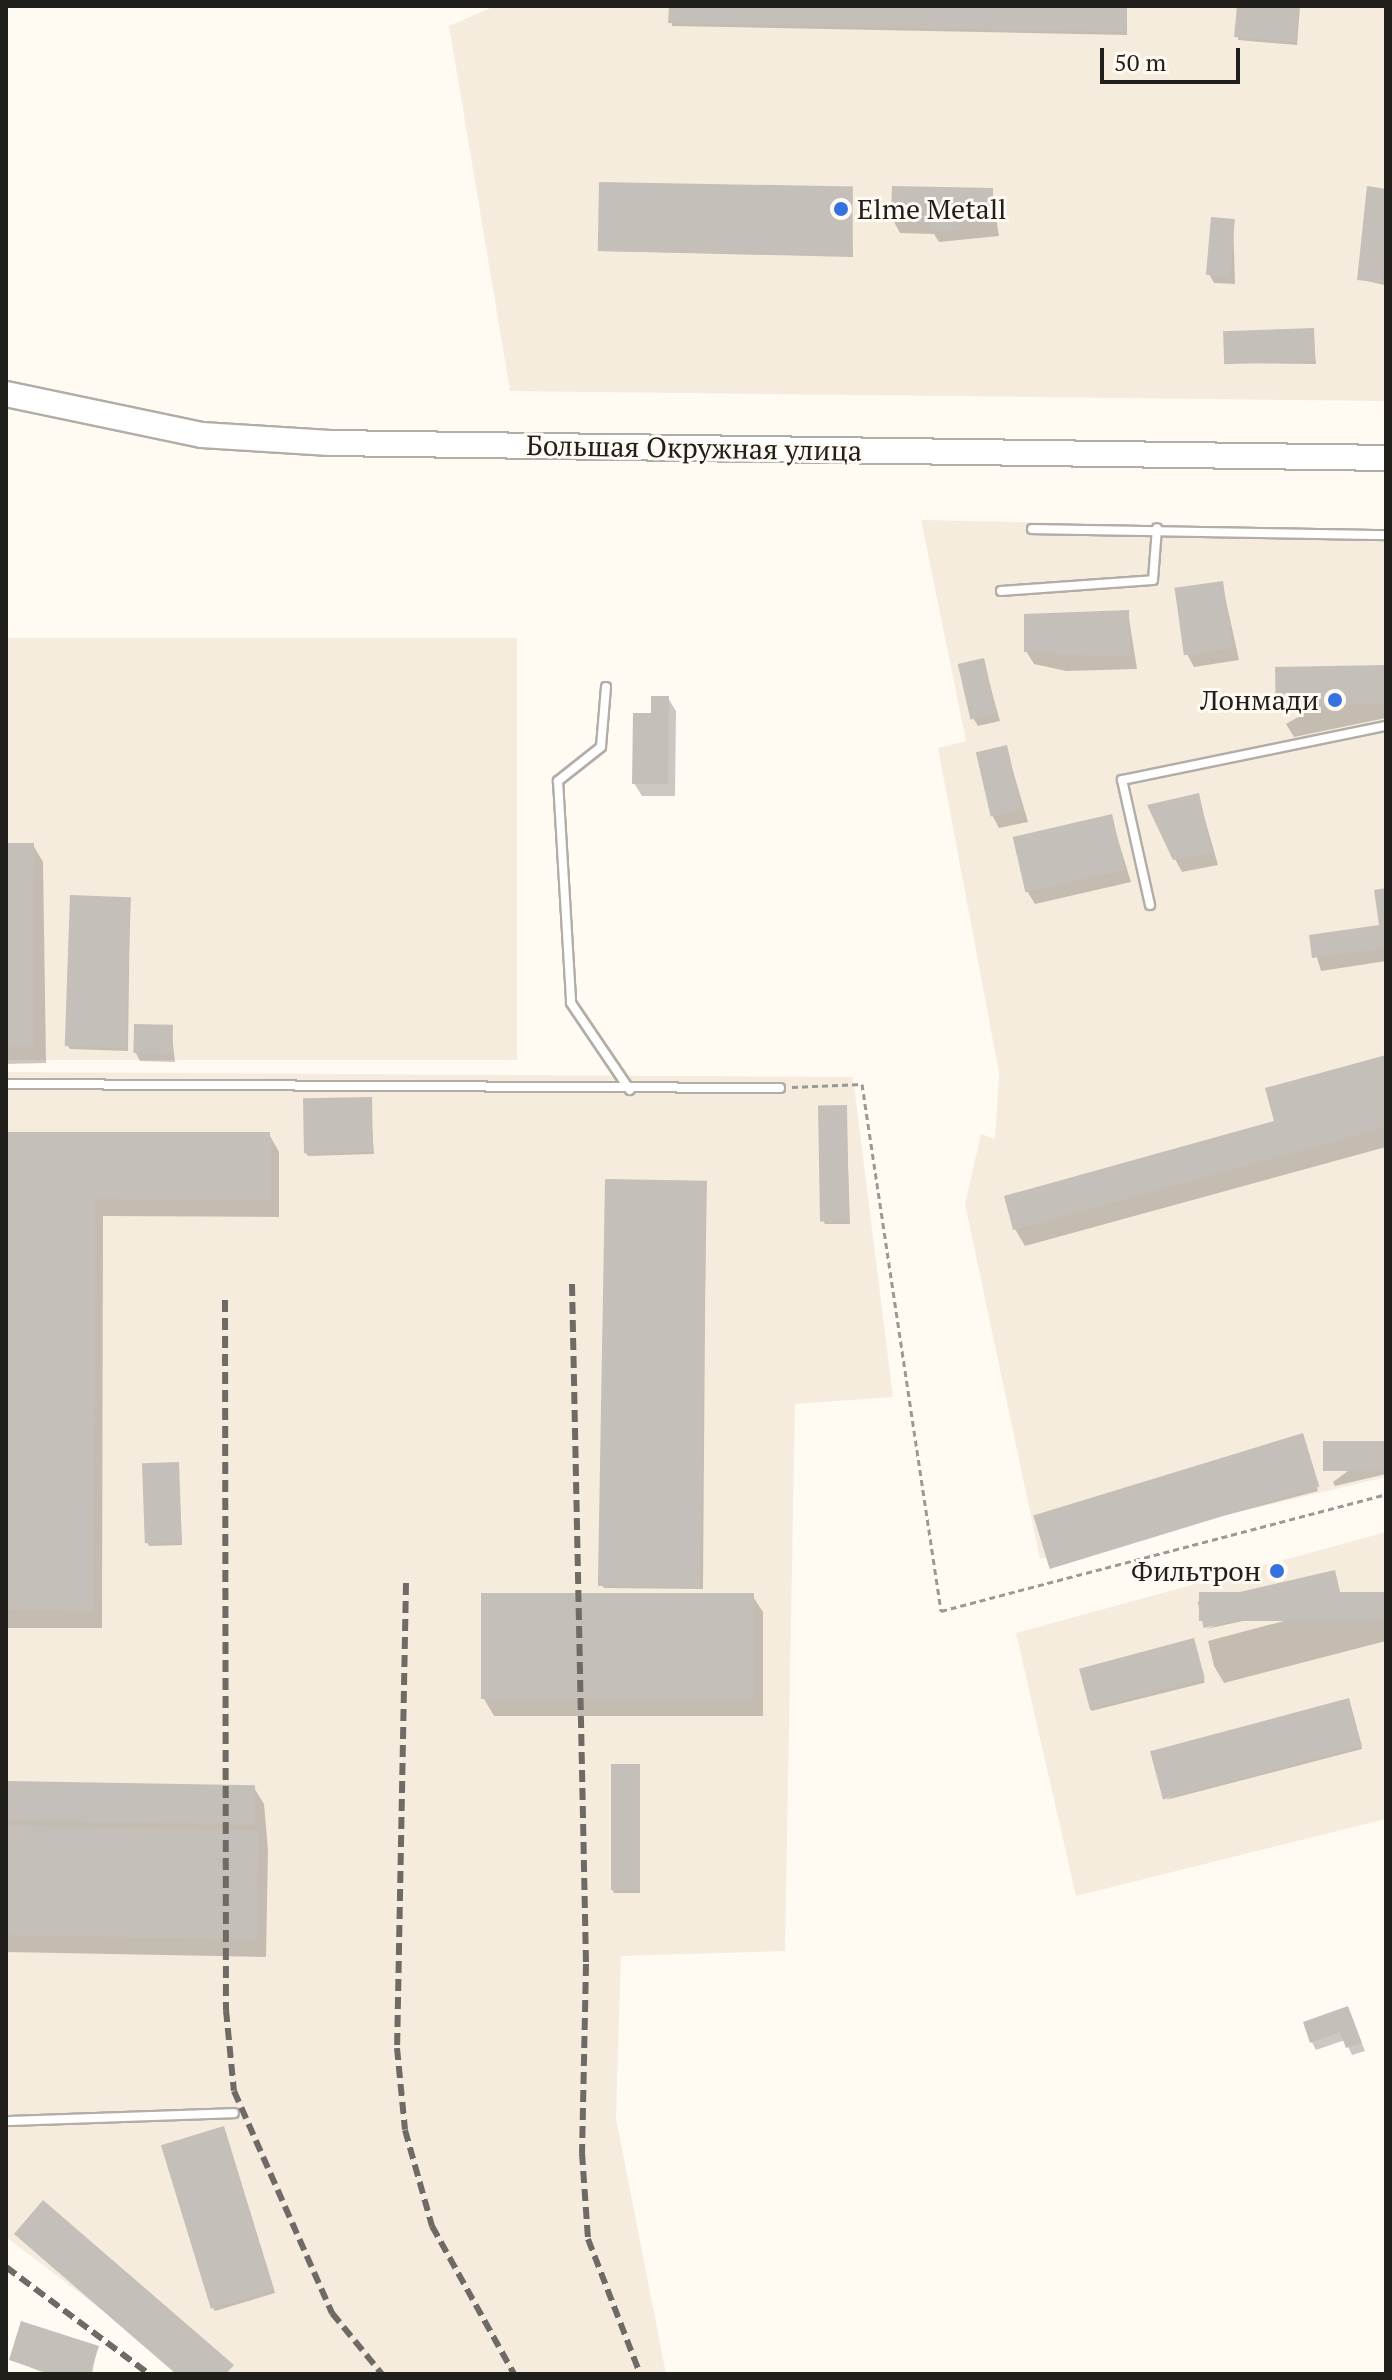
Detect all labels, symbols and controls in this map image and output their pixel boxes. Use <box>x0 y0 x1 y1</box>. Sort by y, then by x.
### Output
scale bar <box>1104 32 1244 82</box>
text: 50 m <box>1114 46 1166 78</box>
place label: Elme Metall <box>857 192 1007 226</box>
marker: Elme Metall <box>832 200 850 218</box>
street label: Большая Окружная улица <box>526 428 862 468</box>
place label: Лонмади <box>1200 683 1319 717</box>
marker: Лонмади <box>1326 691 1344 709</box>
place label: Фильтрон <box>1131 1554 1261 1588</box>
marker: Фильтрон <box>1268 1562 1286 1580</box>

